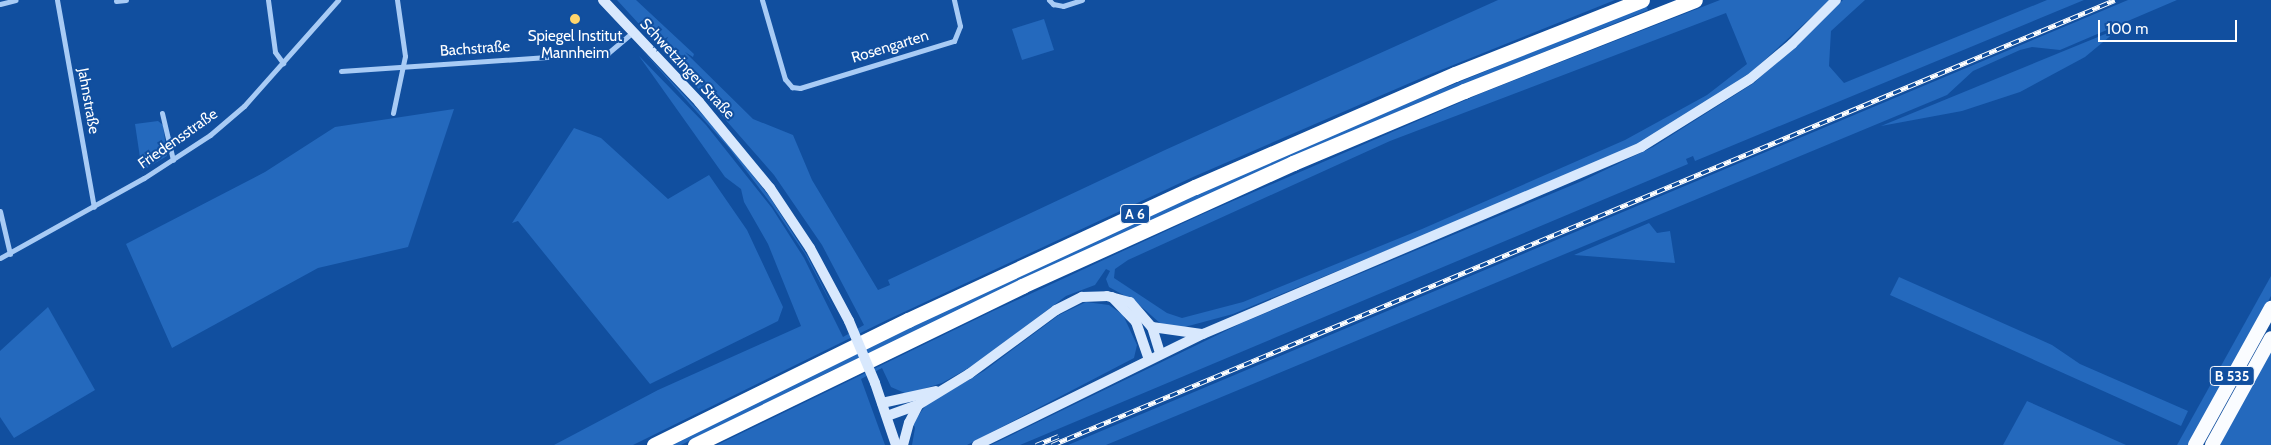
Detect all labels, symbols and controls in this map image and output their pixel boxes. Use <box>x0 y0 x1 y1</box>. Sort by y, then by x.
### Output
scale bar <box>2101 10 2240 42</box>
marker: Spiegel Institut Mannheim <box>569 13 581 25</box>
street label: Schwetzinger Straße <box>636 15 738 123</box>
text: 100 m <box>2106 20 2148 38</box>
place label: Spiegel Institut Mannheim <box>528 27 622 62</box>
street label: Rosengarten <box>849 27 931 67</box>
street label: Bachstraße <box>439 38 511 60</box>
street label: Jahnstraße <box>73 67 103 135</box>
street label: Friedensstraße <box>135 105 221 173</box>
road number: A 6 <box>1120 202 1150 225</box>
road number: B 535 <box>2210 364 2254 388</box>

